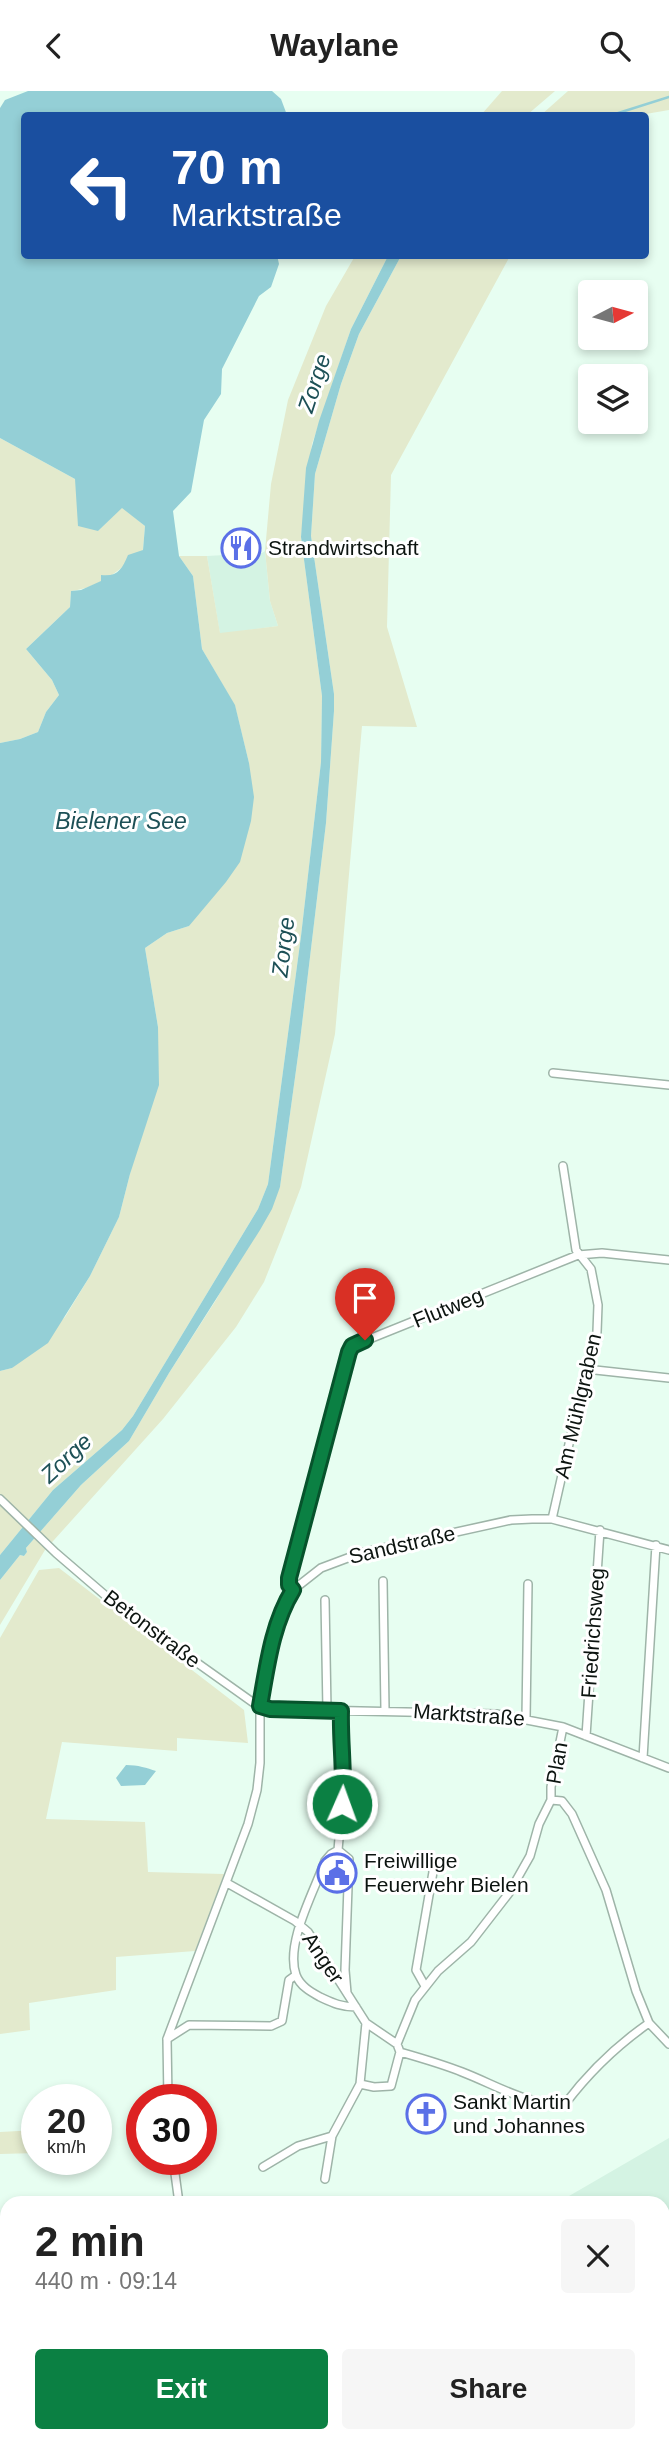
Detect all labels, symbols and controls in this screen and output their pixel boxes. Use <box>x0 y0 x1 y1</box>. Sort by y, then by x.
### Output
icon: back <box>35 27 73 65</box>
text: Waylane <box>270 27 399 63</box>
icon: search <box>596 27 634 65</box>
icon: left <box>56 140 147 231</box>
text: 70 m <box>171 140 283 194</box>
text: Marktstraße <box>171 197 342 233</box>
north arrow <box>578 280 648 350</box>
map controls <box>578 280 648 434</box>
water label: Zorge <box>292 350 336 417</box>
button: layers <box>578 364 648 434</box>
restaurant icon: Strandwirtschaft <box>220 527 262 569</box>
place label: Strandwirtschaft <box>268 536 419 559</box>
water label: Bielener See <box>55 808 187 834</box>
water label: Zorge <box>266 916 300 979</box>
pin <box>335 1268 395 1340</box>
icon: arrive <box>346 1279 384 1317</box>
street label: Flutweg <box>409 1283 486 1332</box>
street label: Am Mühlgraben <box>550 1331 605 1481</box>
water label: Zorge <box>34 1428 97 1489</box>
street label: Sandstraße <box>346 1521 457 1568</box>
street label: Friedrichsweg <box>576 1567 609 1699</box>
street label: Betonstraße <box>100 1585 205 1672</box>
street label: Marktstraße <box>412 1699 526 1730</box>
street label: Plan <box>542 1740 571 1786</box>
position arrow <box>305 1767 379 1841</box>
place label: Freiwillige Feuerwehr Bielen <box>364 1849 529 1896</box>
public building icon: Freiwillige Feuerwehr Bielen <box>316 1852 358 1894</box>
street label: Anger <box>298 1928 349 1987</box>
speed limit sign: 30 <box>126 2084 217 2175</box>
place label: Sankt Martin und Johannes <box>453 2090 585 2137</box>
church icon: Sankt Martin und Johannes <box>405 2093 447 2135</box>
text: 20 <box>47 2101 86 2140</box>
text: km/h <box>47 2137 86 2157</box>
text: 2 min <box>35 2218 145 2265</box>
button: close <box>561 2219 635 2293</box>
text: 440 m · 09:14 <box>35 2268 177 2294</box>
button: Exit <box>35 2349 328 2429</box>
button: Share <box>342 2349 635 2429</box>

